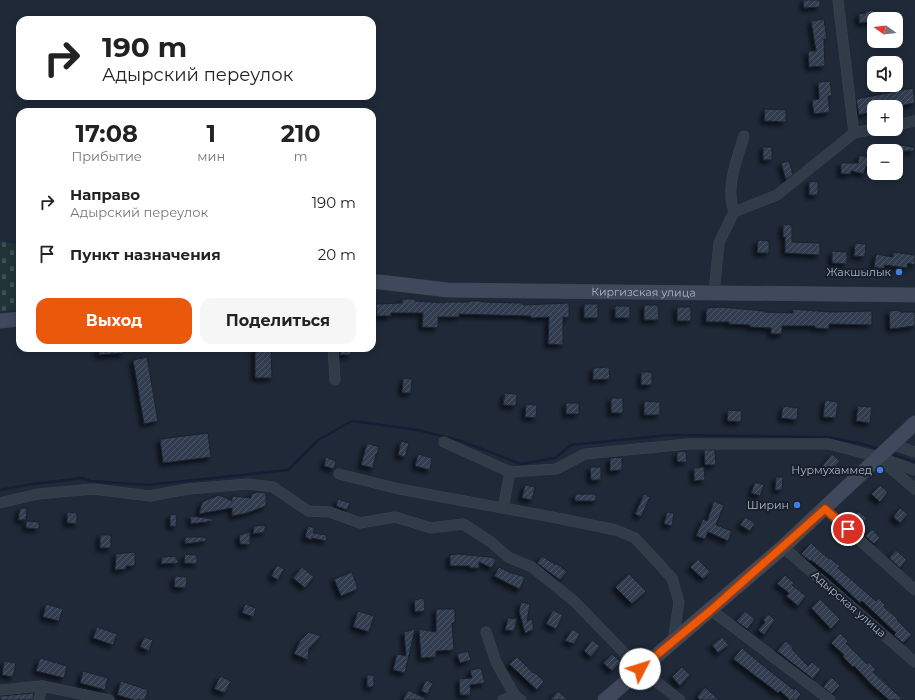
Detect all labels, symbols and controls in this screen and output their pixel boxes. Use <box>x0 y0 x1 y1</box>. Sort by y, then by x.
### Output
north arrow <box>867 12 903 48</box>
map controls <box>867 12 903 180</box>
text: 190 m <box>102 30 187 64</box>
icon: right <box>36 32 88 84</box>
button: sound <box>867 56 903 92</box>
text: Адырский переулок <box>102 64 293 86</box>
button: + <box>867 100 903 136</box>
text: 17:08 <box>76 119 138 148</box>
text: 1 <box>207 119 216 148</box>
text: 210 <box>281 119 321 148</box>
button: − <box>867 144 903 180</box>
text: Прибытие <box>71 148 142 164</box>
text: мин <box>197 148 225 164</box>
text: m <box>294 148 308 164</box>
text: Направо <box>70 185 140 204</box>
icon: right <box>36 191 58 213</box>
text: 190 m <box>312 193 356 212</box>
text: Адырский переулок <box>70 204 208 220</box>
icon: arrive <box>36 243 58 265</box>
text: Пункт назначения <box>70 245 221 264</box>
text: 20 m <box>318 245 356 264</box>
place label: Жакшылык <box>826 265 892 279</box>
marker: Жакшылык <box>894 267 904 277</box>
street label: Киргизская улица <box>591 285 696 300</box>
button: Выход <box>36 298 192 344</box>
button: Поделиться <box>200 298 356 344</box>
place label: Нурмухаммед <box>791 463 872 477</box>
marker: Нурмухаммед <box>875 465 885 475</box>
place label: Ширин <box>747 498 789 512</box>
marker: Ширин <box>792 500 802 510</box>
pin <box>831 512 865 546</box>
icon: arrive <box>837 518 859 540</box>
street label: Адырская улица <box>809 568 889 640</box>
position arrow <box>619 648 661 690</box>

